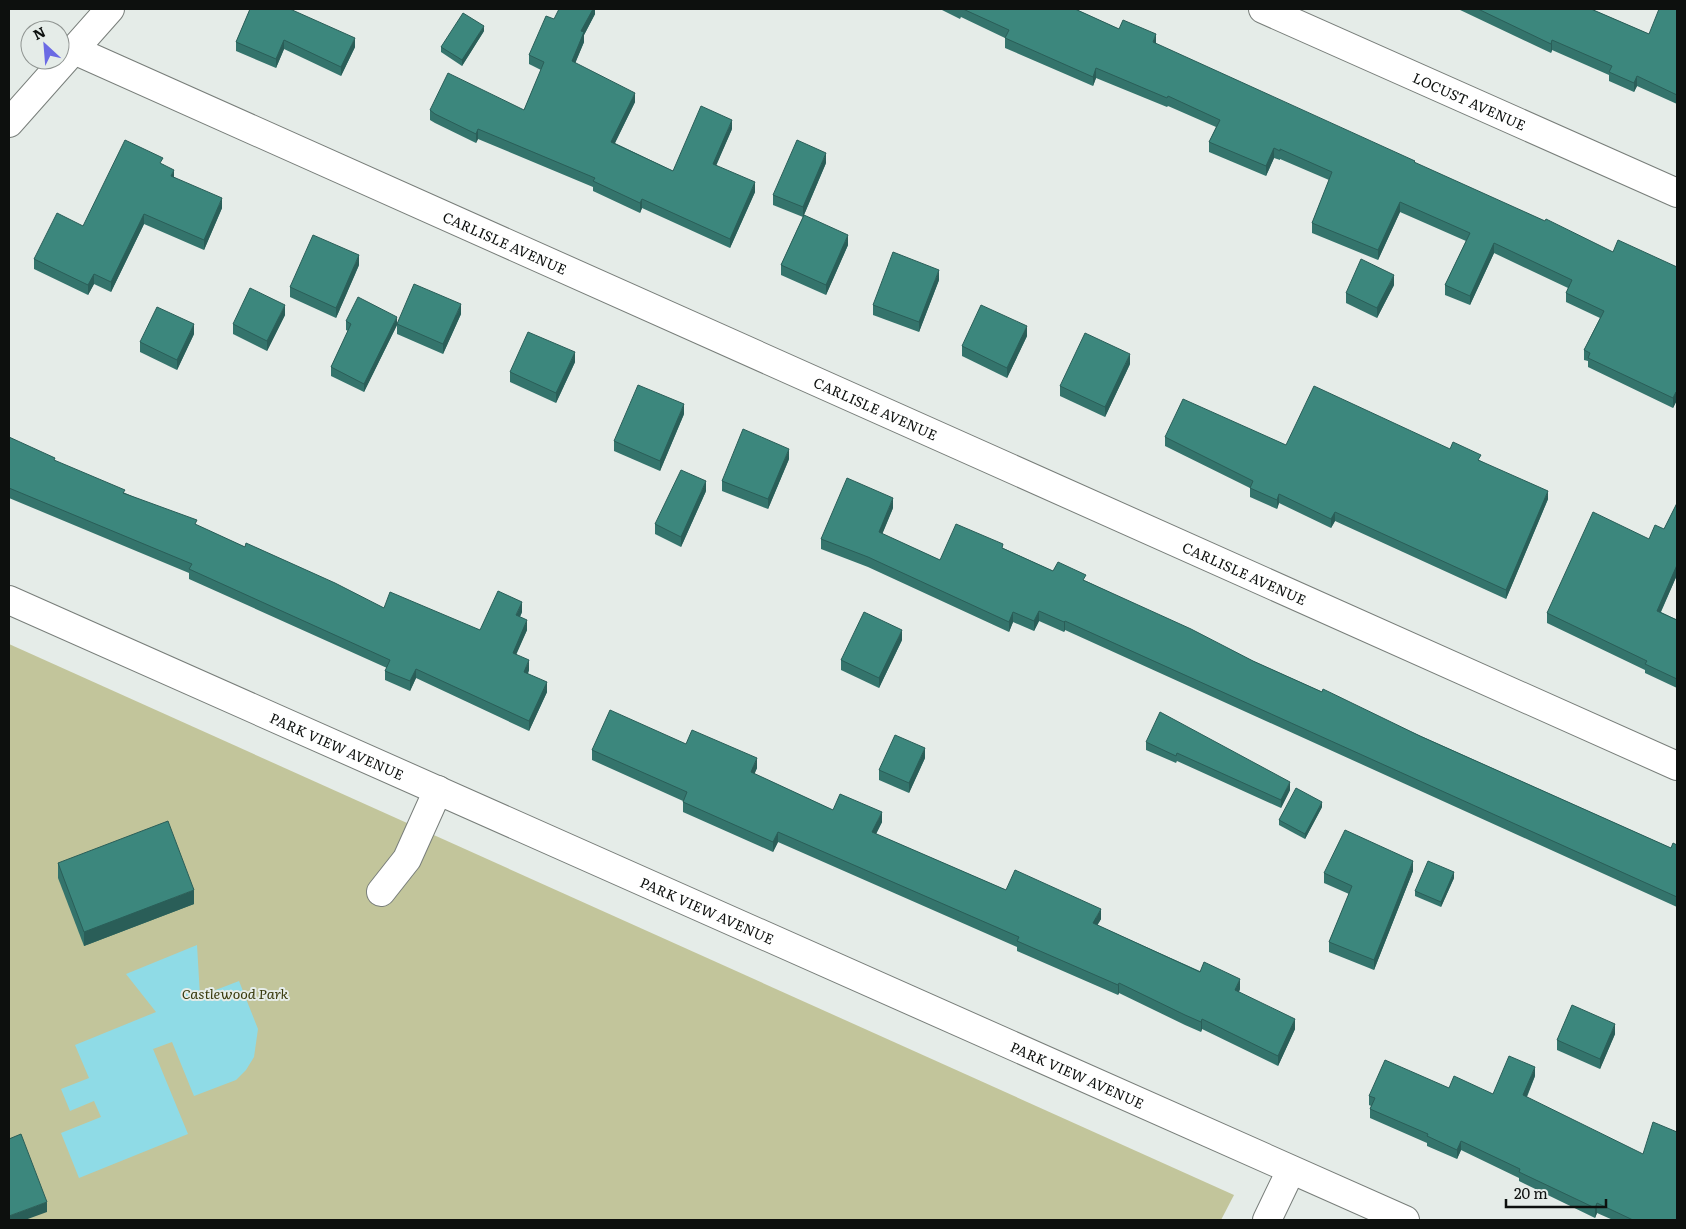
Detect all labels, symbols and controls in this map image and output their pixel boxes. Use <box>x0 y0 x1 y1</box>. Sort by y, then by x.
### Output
north arrow <box>20 20 70 70</box>
text: N <box>29 21 49 44</box>
street label: LOCUST AVENUE <box>1410 67 1529 135</box>
street label: CARLISLE AVENUE <box>440 206 570 279</box>
street label: CARLISLE AVENUE <box>811 372 941 444</box>
street label: CARLISLE AVENUE <box>1179 536 1310 609</box>
street label: PARK VIEW AVENUE <box>267 707 407 784</box>
street label: PARK VIEW AVENUE <box>637 872 777 949</box>
park label: Castlewood Park <box>182 983 289 1003</box>
street label: PARK VIEW AVENUE <box>1007 1036 1148 1113</box>
scale bar <box>1506 1176 1606 1208</box>
text: 20 m <box>1514 1181 1548 1204</box>

